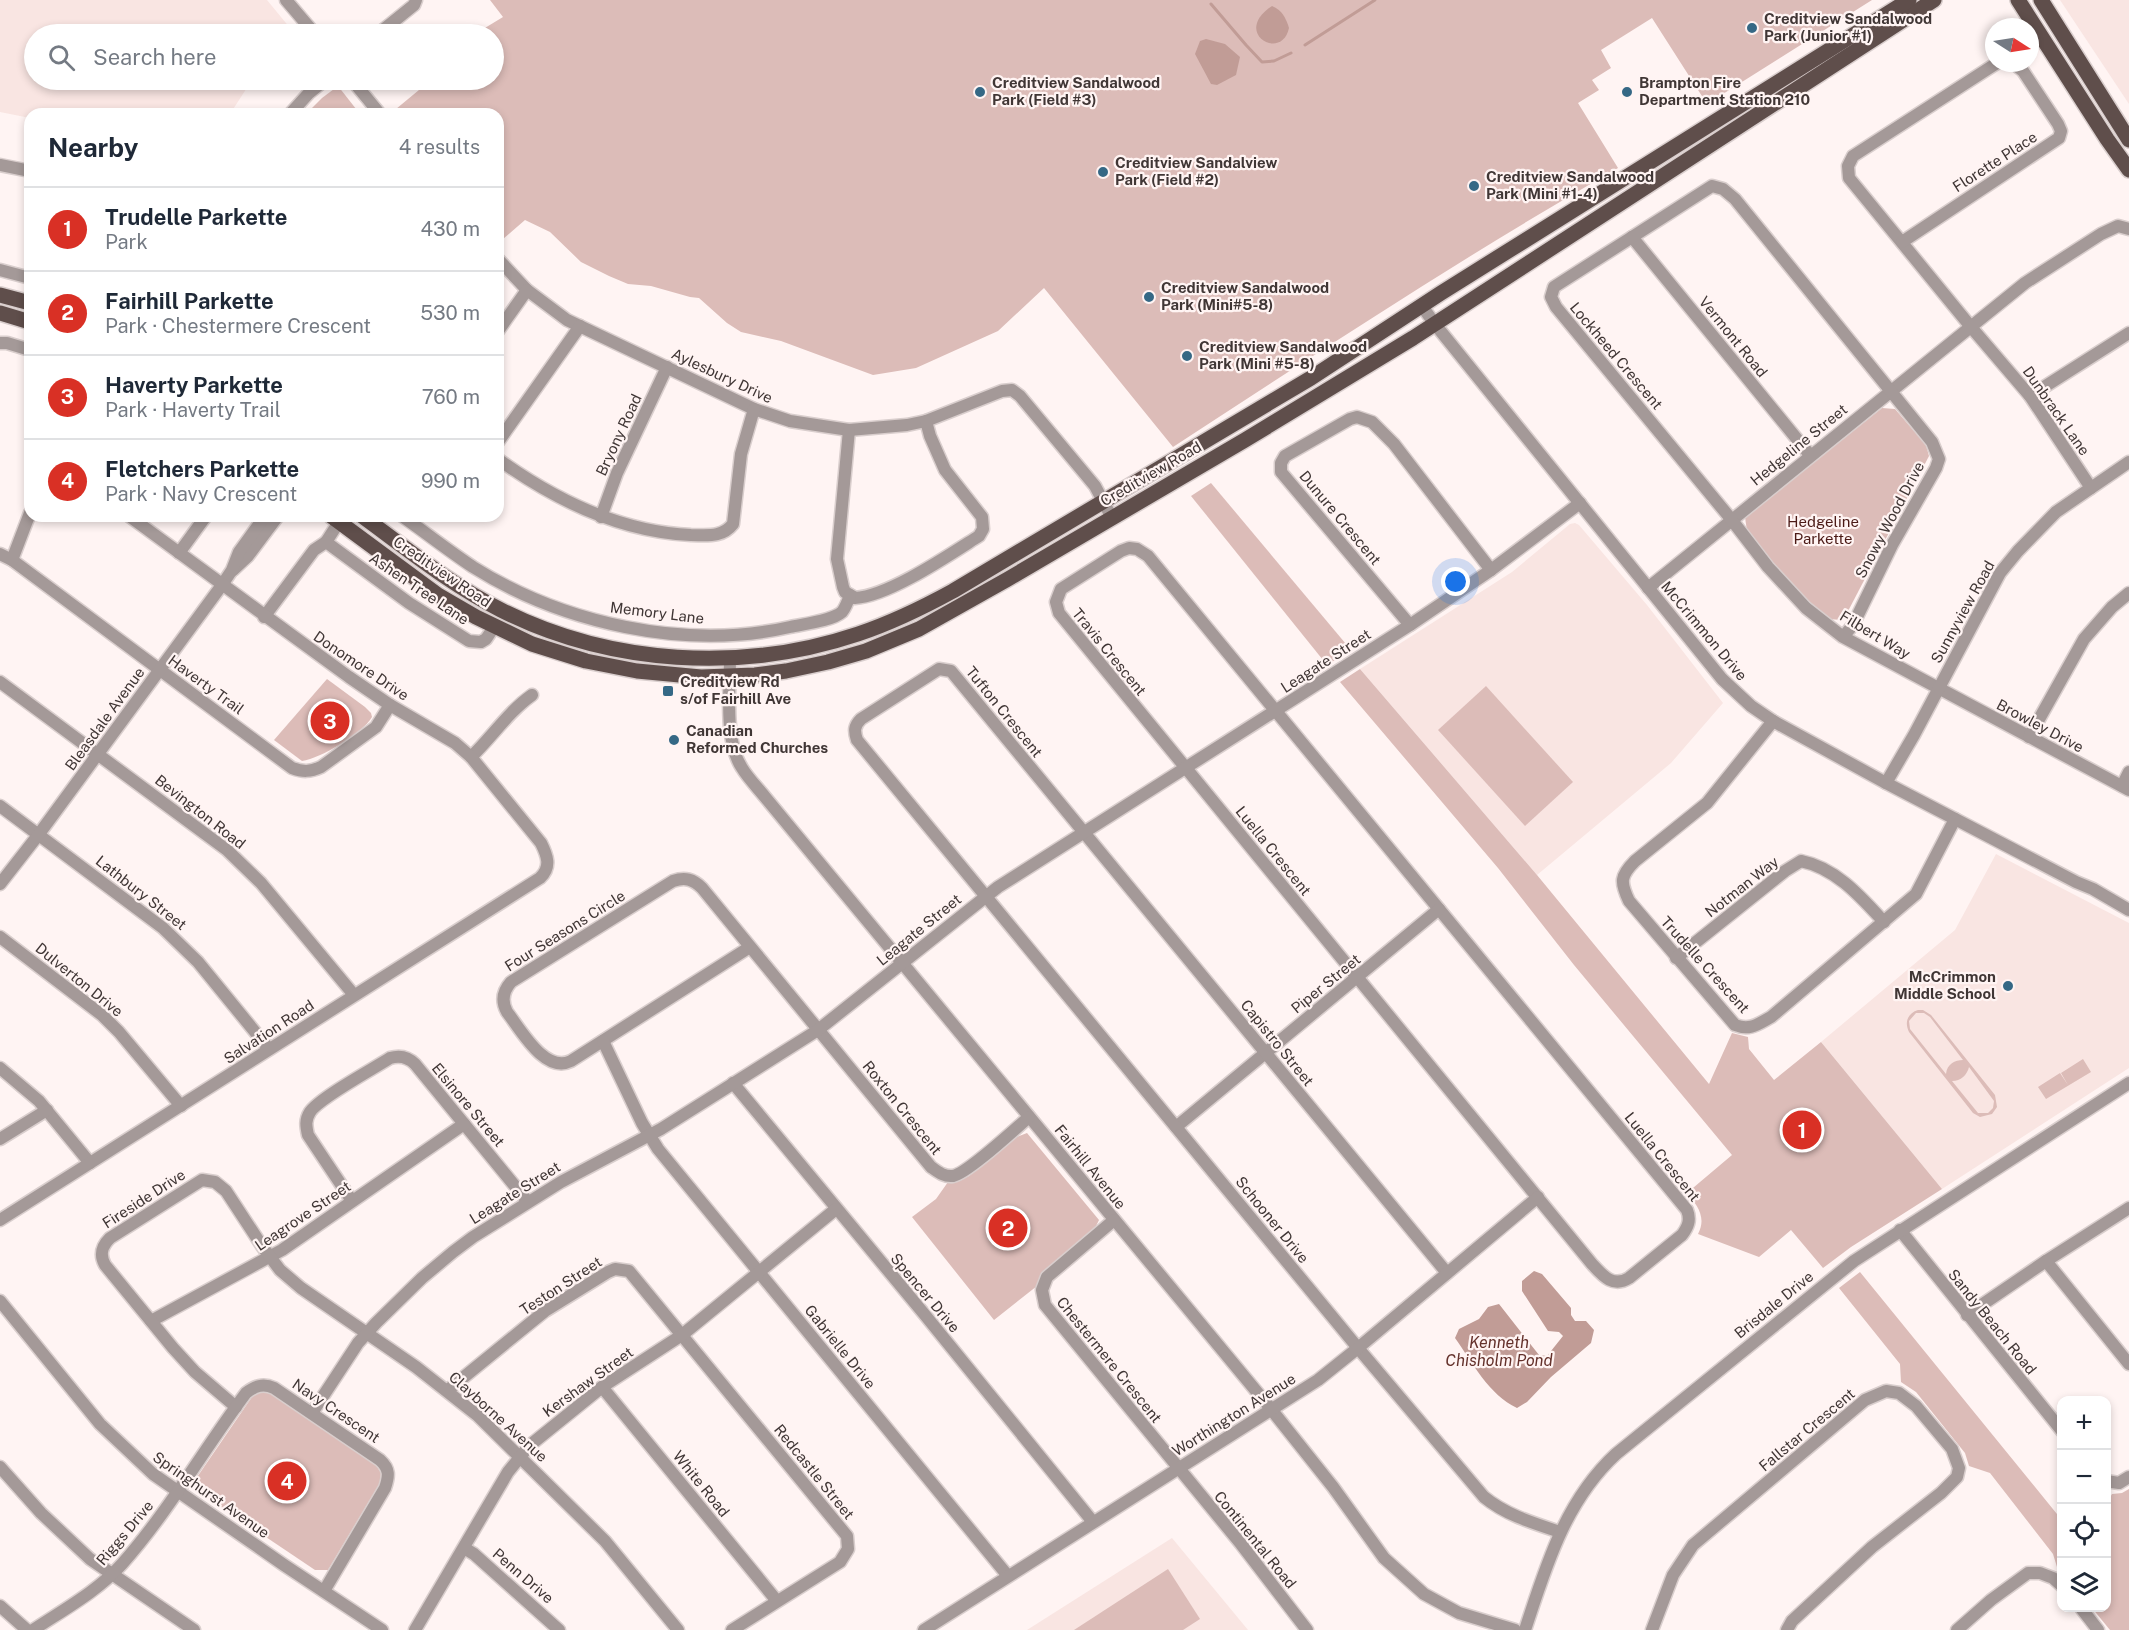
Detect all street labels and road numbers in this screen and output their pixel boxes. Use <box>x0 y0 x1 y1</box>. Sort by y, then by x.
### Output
street label: Florette Place <box>1949 128 2040 195</box>
street label: Vermont Road <box>1696 293 1771 380</box>
street label: Lockheed Crescent <box>1567 299 1666 413</box>
street label: Aylesbury Drive <box>669 345 775 406</box>
street label: Dunbrack Lane <box>2019 363 2093 458</box>
street label: Bryony Road <box>592 391 645 478</box>
street label: Hedgeline Street <box>1747 400 1850 489</box>
street label: Creditview Road <box>1097 438 1204 509</box>
street label: Snowy Wood Drive <box>1852 459 1927 581</box>
street label: Dunure Crescent <box>1296 467 1385 568</box>
street label: Creditview Road <box>390 533 494 610</box>
street label: Ashen Tree Lane <box>366 549 472 628</box>
street label: Sunnyview Road <box>1927 558 1998 666</box>
street label: McCrimmon Drive <box>1658 578 1751 684</box>
street label: Memory Lane <box>609 598 705 627</box>
street label: Travis Crescent <box>1069 605 1150 699</box>
street label: Filbert Way <box>1837 607 1914 662</box>
street label: Leagate Street <box>1278 625 1374 696</box>
street label: Donomore Drive <box>310 627 412 704</box>
street label: Haverty Trail <box>165 652 247 718</box>
street label: Tufton Crescent <box>963 663 1046 760</box>
street label: Bleasdale Avenue <box>61 664 148 774</box>
street label: Browley Drive <box>1994 696 2087 756</box>
street label: Bevington Road <box>152 771 249 852</box>
street label: Luella Crescent <box>1232 803 1315 899</box>
street label: Lathbury Street <box>93 852 190 933</box>
street label: Notman Way <box>1702 853 1782 920</box>
street label: Four Seasons Circle <box>501 887 628 974</box>
street label: Leagate Street <box>873 890 964 969</box>
street label: Trudelle Crescent <box>1658 913 1753 1016</box>
street label: Dulverton Drive <box>32 939 126 1020</box>
street label: Piper Street <box>1288 950 1364 1017</box>
street label: Salvation Road <box>221 996 317 1067</box>
street label: Capistro Street <box>1237 996 1317 1089</box>
street label: Roxton Crescent <box>860 1058 945 1158</box>
street label: Elsinore Street <box>429 1060 508 1150</box>
street label: Luella Crescent <box>1621 1109 1704 1205</box>
street label: Fairhill Avenue <box>1051 1121 1129 1212</box>
street label: Leagate Street <box>466 1158 563 1227</box>
street label: Fireside Drive <box>99 1166 188 1232</box>
street label: Schooner Drive <box>1232 1173 1312 1266</box>
street label: Leagrove Street <box>252 1177 354 1254</box>
street label: Spencer Drive <box>887 1250 963 1336</box>
street label: Teston Street <box>517 1253 605 1318</box>
street label: Sandy Beach Road <box>1945 1266 2040 1378</box>
street label: Brisdale Drive <box>1731 1268 1817 1342</box>
street label: Chestermere Crescent <box>1053 1293 1165 1426</box>
street label: Gabrielle Drive <box>801 1301 879 1392</box>
street label: Kershaw Street <box>539 1343 636 1420</box>
street label: Clayborne Avenue <box>446 1368 551 1465</box>
street label: Worthington Avenue <box>1169 1370 1298 1459</box>
street label: Navy Crescent <box>289 1375 383 1446</box>
street label: Fallstar Crescent <box>1755 1385 1858 1475</box>
street label: Redcastle Street <box>771 1421 858 1523</box>
street label: White Road <box>670 1447 733 1520</box>
street label: Springhurst Avenue <box>150 1448 273 1541</box>
street label: Continental Road <box>1211 1488 1300 1592</box>
street label: Riggs Drive <box>93 1497 157 1568</box>
street label: Penn Drive <box>490 1545 557 1607</box>

